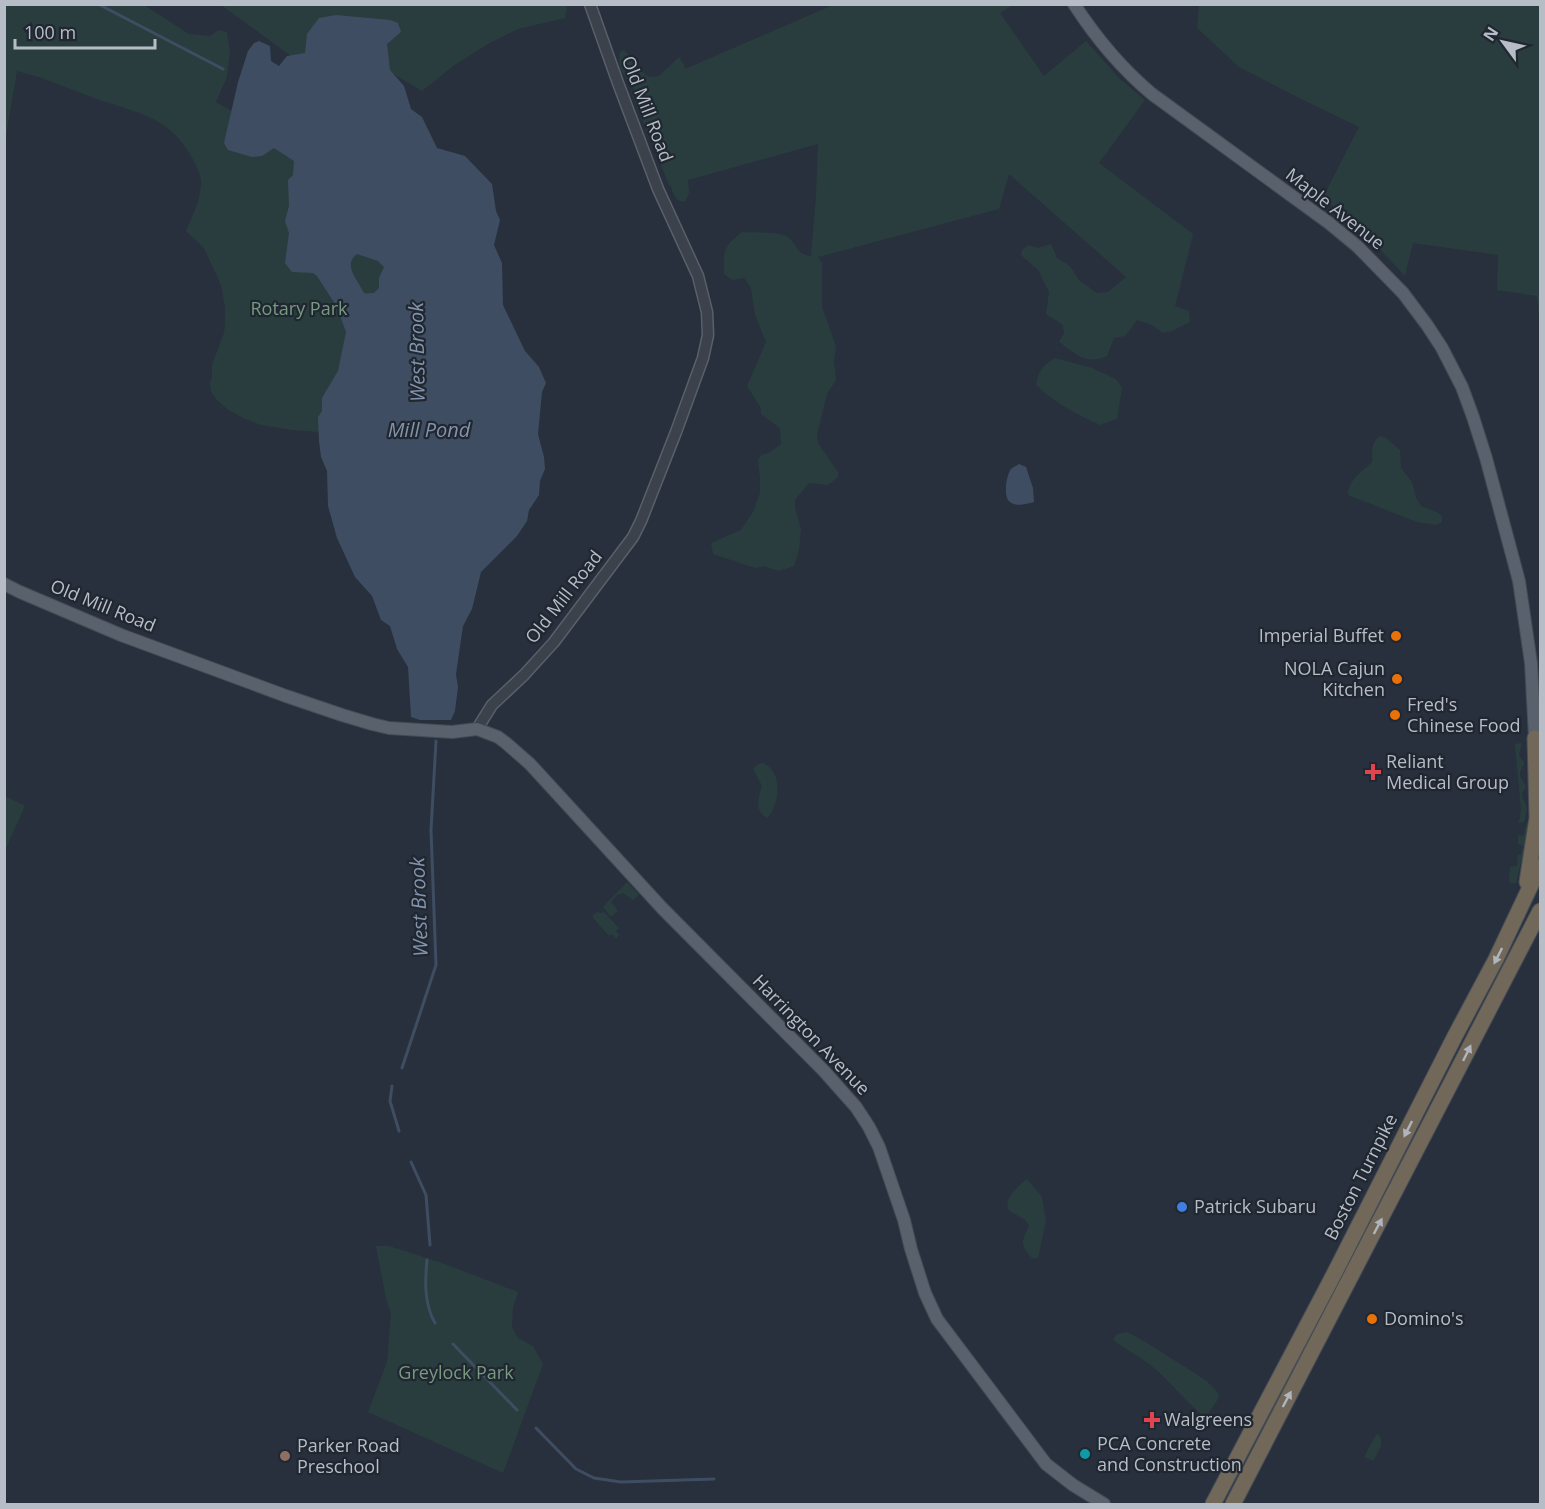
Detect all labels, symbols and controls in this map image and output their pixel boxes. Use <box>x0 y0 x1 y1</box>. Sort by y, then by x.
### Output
scale bar <box>15 12 154 50</box>
north arrow <box>1473 12 1533 72</box>
text: 100 m <box>24 20 76 44</box>
text: N <box>1478 22 1503 45</box>
street label: Old Mill Road <box>617 52 679 165</box>
street label: Maple Avenue <box>1281 162 1390 254</box>
park label: Rotary Park <box>250 296 348 320</box>
water label: West Brook <box>402 301 431 402</box>
water label: Mill Pond <box>388 416 471 443</box>
street label: Old Mill Road <box>519 545 607 648</box>
street label: Old Mill Road <box>47 573 160 637</box>
place label: Imperial Buffet <box>1259 623 1384 647</box>
marker: Imperial Buffet <box>1389 629 1403 643</box>
place label: NOLA Cajun Kitchen <box>1284 656 1385 701</box>
marker: NOLA Cajun Kitchen <box>1390 672 1404 686</box>
place label: Fred's Chinese Food <box>1407 692 1520 737</box>
marker: Fred's Chinese Food <box>1388 708 1402 722</box>
place label: Reliant Medical Group <box>1386 749 1509 794</box>
marker: Reliant Medical Group <box>1364 763 1382 781</box>
water label: West Brook <box>403 856 434 957</box>
one-way arrow <box>1493 947 1502 964</box>
street label: Harrington Avenue <box>748 969 876 1100</box>
one-way arrow <box>1463 1044 1472 1061</box>
street label: Boston Turnpike <box>1318 1109 1402 1244</box>
one-way arrow <box>1403 1120 1413 1137</box>
place label: Patrick Subaru <box>1194 1194 1316 1218</box>
marker: Patrick Subaru <box>1175 1200 1189 1214</box>
one-way arrow <box>1373 1218 1383 1235</box>
place label: Domino's <box>1384 1306 1464 1330</box>
marker: Domino's <box>1365 1312 1379 1326</box>
park label: Greylock Park <box>398 1360 514 1384</box>
one-way arrow <box>1282 1390 1292 1407</box>
place label: Walgreens <box>1164 1407 1252 1431</box>
marker: Walgreens <box>1145 1413 1159 1427</box>
place label: PCA Concrete and Construction <box>1097 1431 1242 1476</box>
place label: Parker Road Preschool <box>297 1433 400 1478</box>
marker: PCA Concrete and Construction <box>1078 1447 1092 1461</box>
marker: Parker Road Preschool <box>278 1449 292 1463</box>

